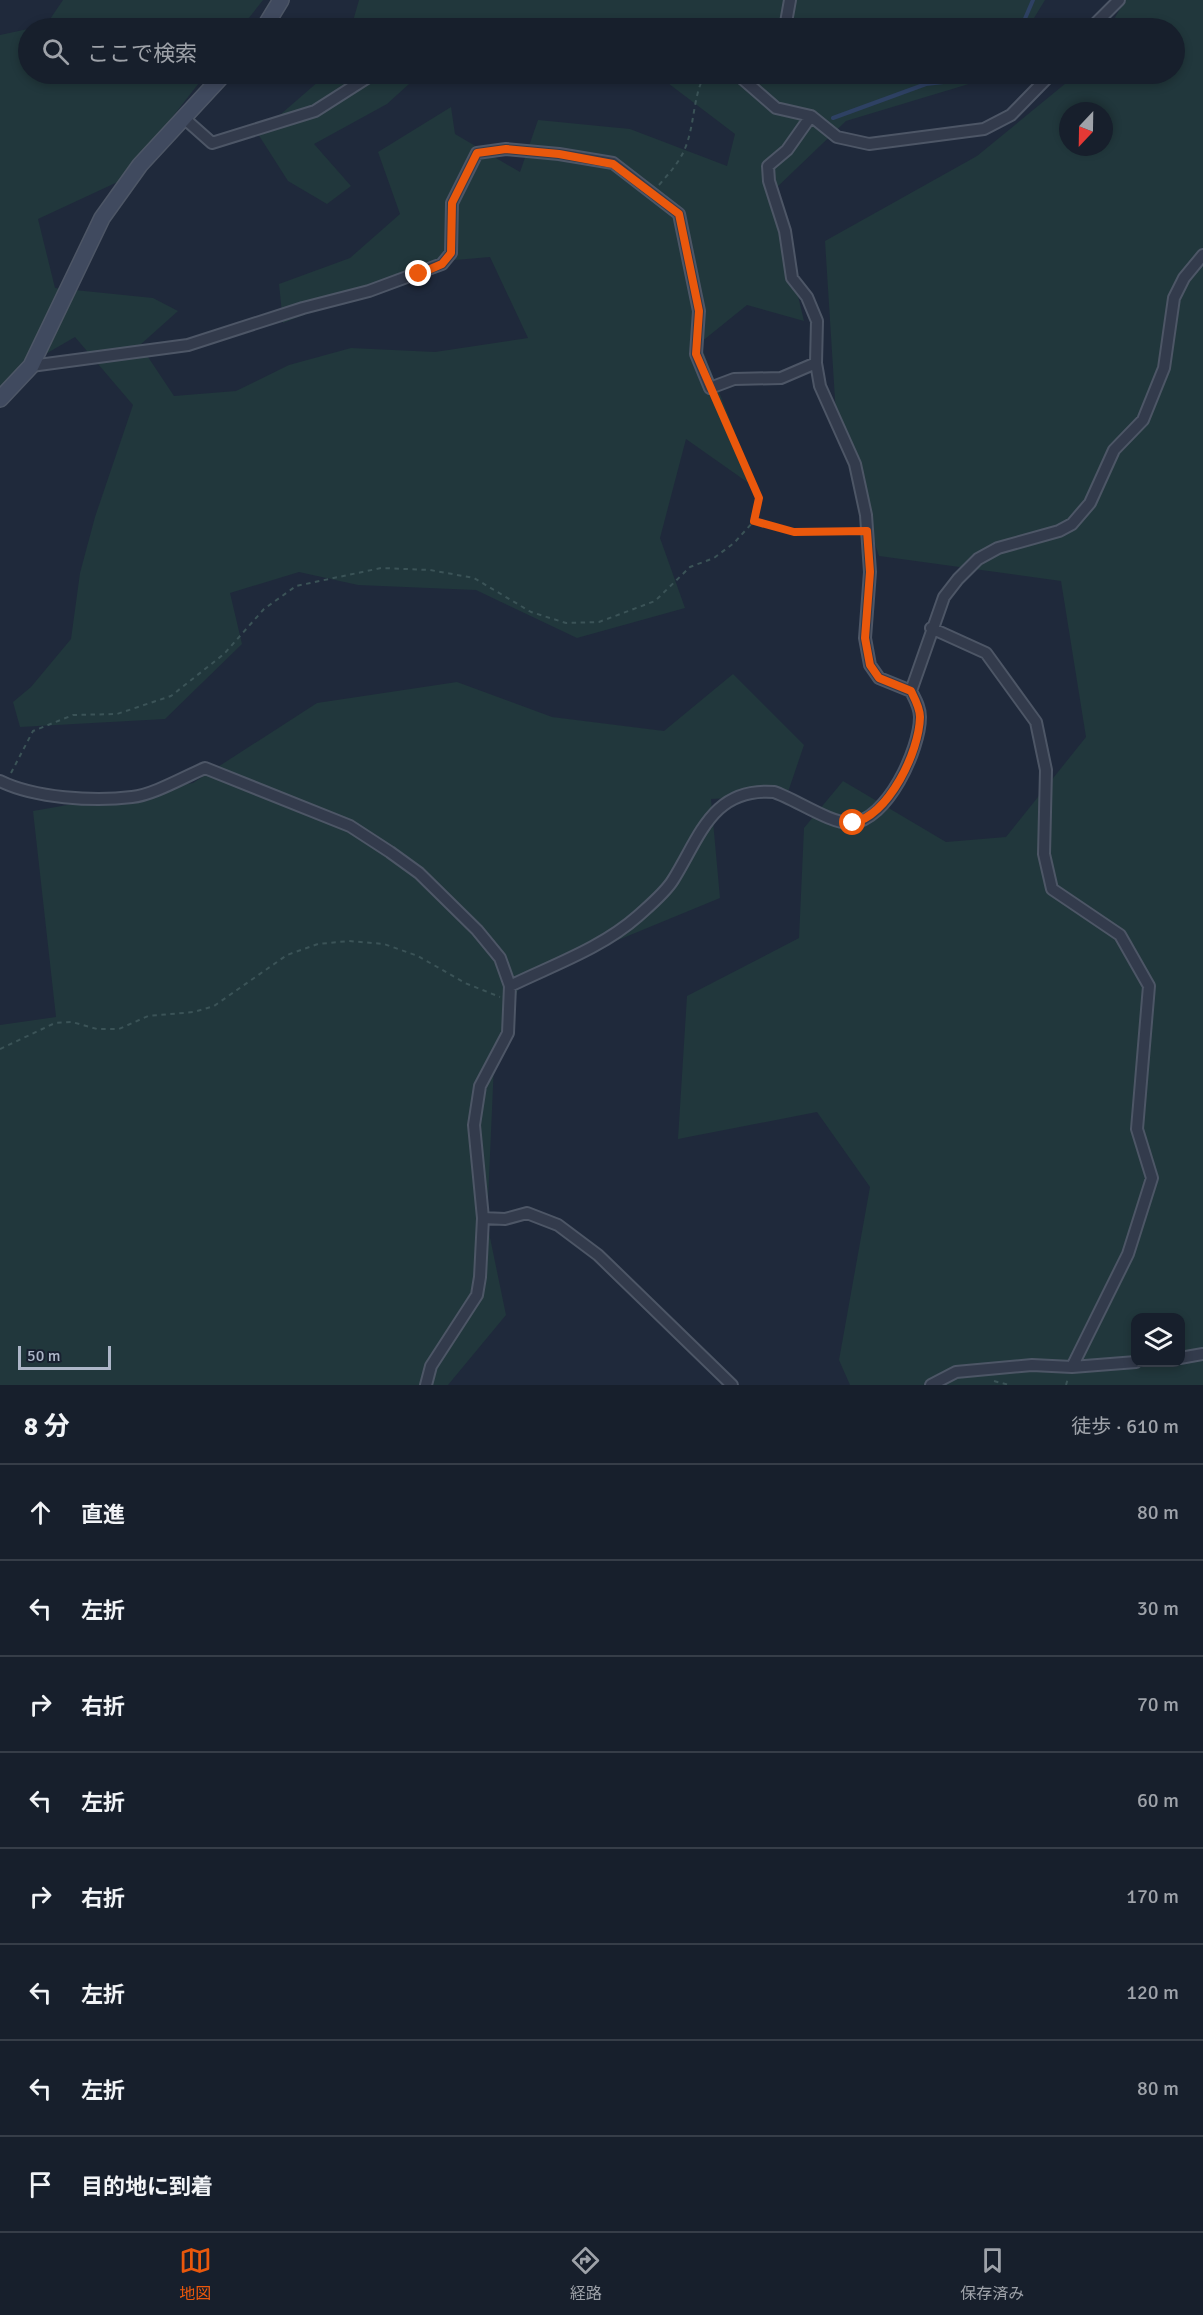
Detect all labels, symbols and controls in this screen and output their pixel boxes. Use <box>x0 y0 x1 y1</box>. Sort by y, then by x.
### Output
search box <box>18 18 1185 84</box>
icon: search <box>39 35 72 68</box>
text: ここで検索 <box>87 40 197 67</box>
north arrow <box>1059 102 1113 156</box>
route end <box>405 260 431 286</box>
route start <box>839 809 865 835</box>
map controls <box>1131 1313 1185 1367</box>
button: layers <box>1131 1313 1185 1367</box>
scale bar <box>18 1343 111 1370</box>
text: 50 m <box>27 1346 61 1366</box>
text: 8 分 <box>24 1411 70 1443</box>
text: 徒歩 · 610 m <box>1071 1414 1179 1439</box>
icon: ahead <box>24 1496 57 1529</box>
text: 80 m <box>1137 1500 1179 1525</box>
text: 直進 <box>81 1501 125 1528</box>
icon: left <box>24 1592 57 1625</box>
text: 30 m <box>1137 1596 1179 1621</box>
text: 左折 <box>81 1597 125 1624</box>
icon: right <box>24 1688 57 1721</box>
text: 70 m <box>1137 1692 1179 1717</box>
text: 右折 <box>81 1693 125 1720</box>
icon: left <box>24 1784 57 1817</box>
text: 60 m <box>1137 1788 1179 1813</box>
text: 左折 <box>81 1789 125 1816</box>
icon: right <box>24 1880 57 1913</box>
text: 170 m <box>1126 1884 1179 1909</box>
text: 右折 <box>81 1885 125 1912</box>
icon: left <box>24 1976 57 2009</box>
text: 120 m <box>1126 1980 1179 2005</box>
text: 左折 <box>81 1981 125 2008</box>
icon: left <box>24 2072 57 2105</box>
text: 80 m <box>1137 2076 1179 2101</box>
text: 左折 <box>81 2077 125 2104</box>
icon: arrive <box>24 2168 57 2201</box>
text: 目的地に到着 <box>81 2173 213 2200</box>
tab: 地図 <box>179 2244 212 2304</box>
tab: 経路 <box>569 2244 602 2304</box>
tab: 保存済み <box>960 2244 1024 2304</box>

